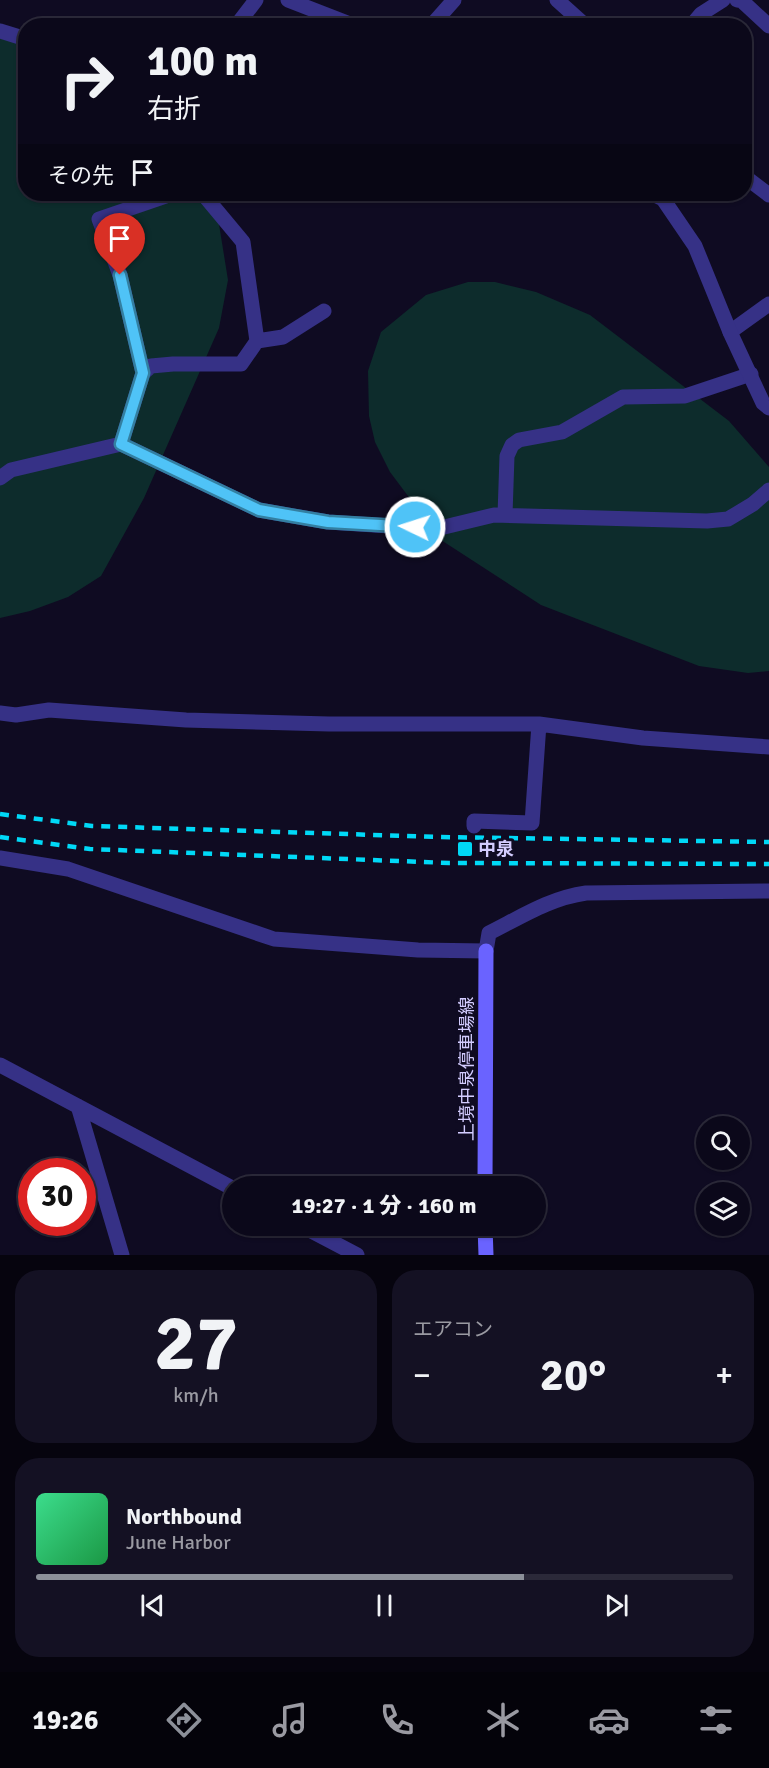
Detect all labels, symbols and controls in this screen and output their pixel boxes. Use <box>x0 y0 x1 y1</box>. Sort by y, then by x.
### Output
text: 100 m <box>147 36 258 87</box>
icon: right <box>48 42 126 120</box>
text: 右折 <box>147 93 201 126</box>
icon: arrive <box>126 156 159 189</box>
text: その先 <box>48 162 114 189</box>
pin <box>94 213 145 275</box>
icon: arrive <box>103 222 136 255</box>
position arrow <box>383 495 447 559</box>
place label: 中泉 <box>478 838 514 860</box>
marker: 中泉 <box>456 840 474 858</box>
street label: 上境中泉停車場線 <box>456 997 478 1141</box>
map controls <box>696 1116 750 1236</box>
button: search <box>696 1116 750 1170</box>
speed limit sign: 30 <box>18 1158 96 1236</box>
button: layers <box>696 1182 750 1236</box>
text: 19:27 · 1 分 · 160 m <box>292 1192 476 1219</box>
text: 27 <box>154 1296 238 1392</box>
text: エアコン <box>413 1317 493 1342</box>
text: 20° <box>540 1348 606 1403</box>
text: − <box>413 1355 431 1396</box>
text: + <box>715 1355 733 1396</box>
text: km/h <box>173 1383 219 1408</box>
text: Northbound <box>126 1503 242 1530</box>
text: June Harbor <box>126 1530 231 1555</box>
icon: previous <box>136 1589 169 1622</box>
icon: pause <box>368 1589 401 1622</box>
icon: next <box>600 1589 633 1622</box>
icon: directions <box>163 1699 205 1741</box>
icon: music <box>269 1699 311 1741</box>
icon: phone <box>376 1699 418 1741</box>
icon: climate <box>482 1699 524 1741</box>
icon: car <box>588 1699 630 1741</box>
icon: filters <box>695 1699 737 1741</box>
text: 19:26 <box>32 1704 98 1737</box>

